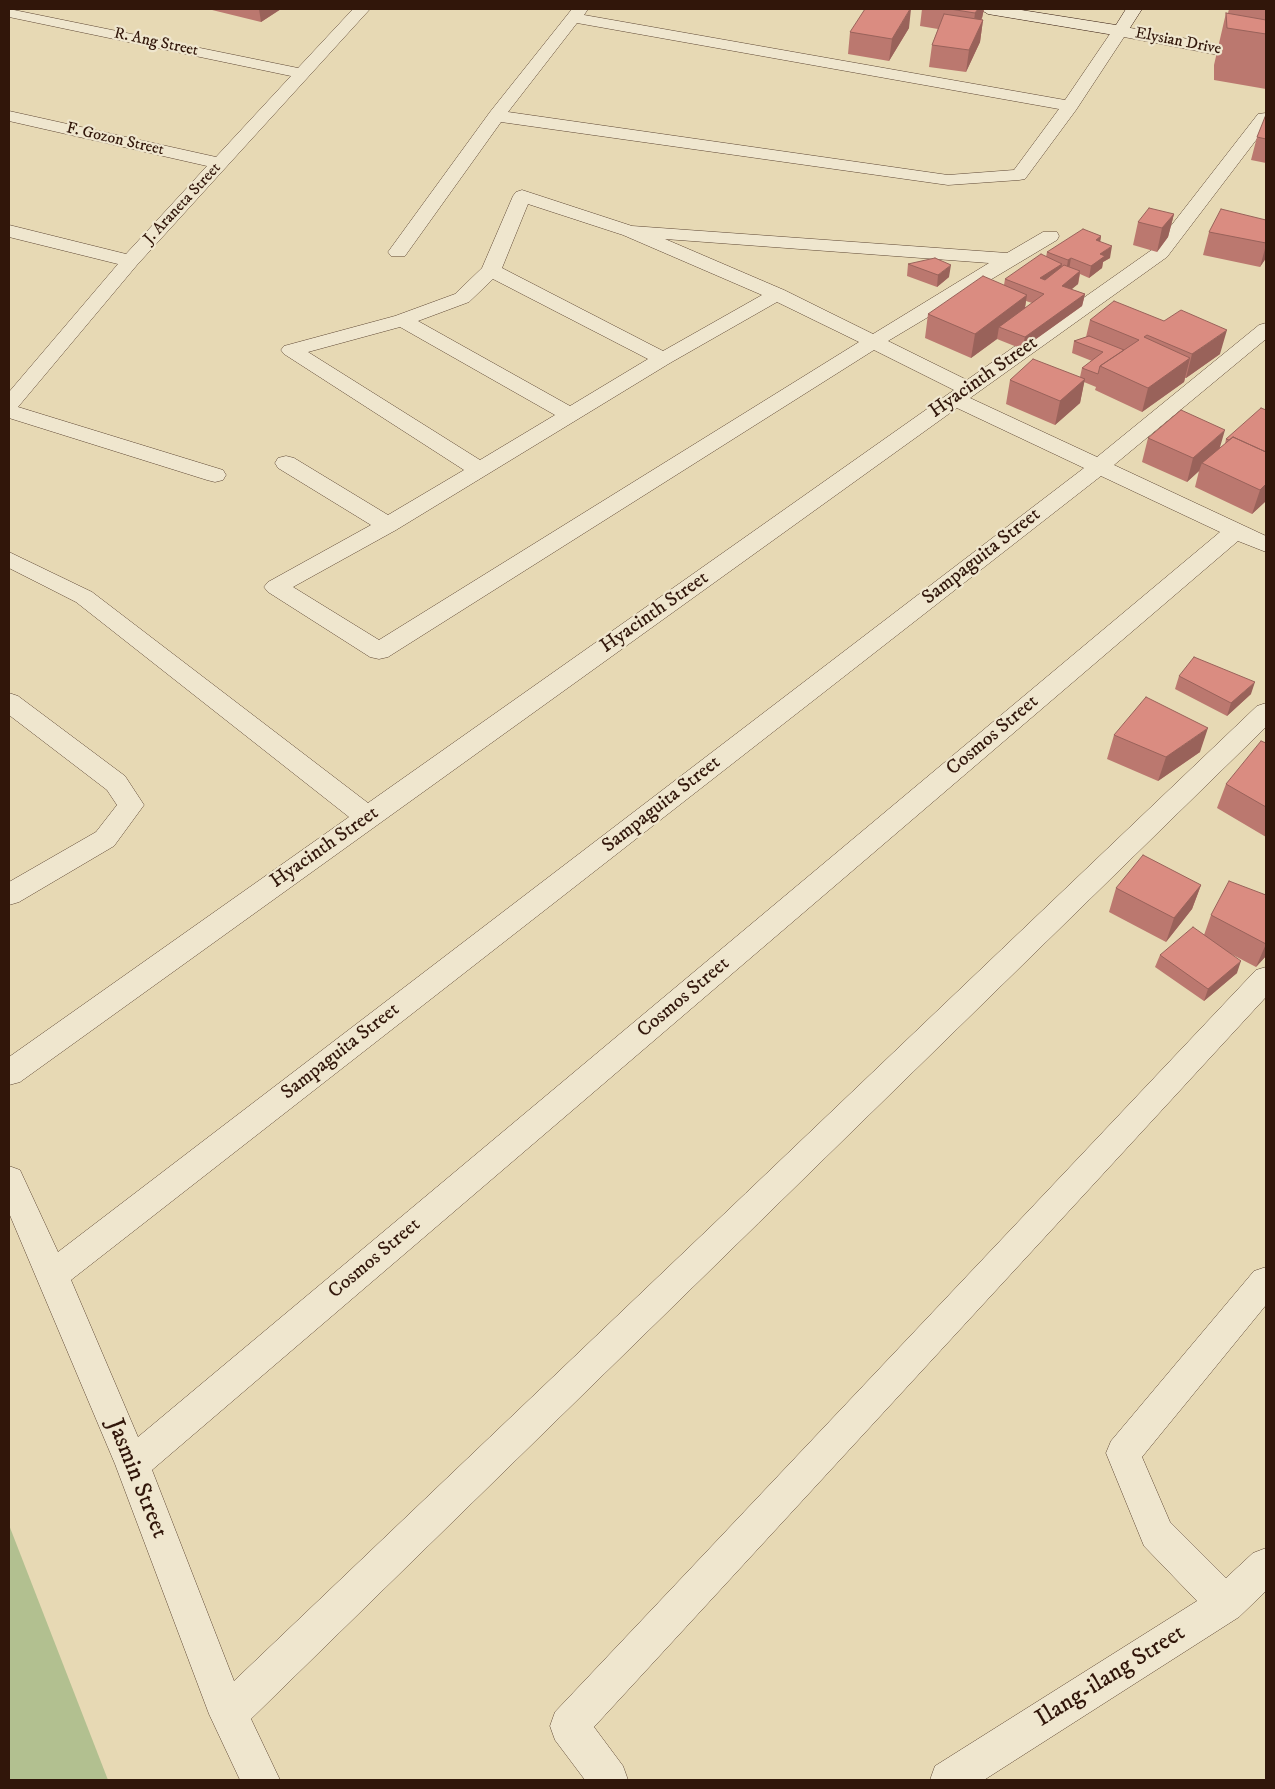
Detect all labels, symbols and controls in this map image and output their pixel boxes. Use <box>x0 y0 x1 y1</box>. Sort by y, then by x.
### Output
street label: Elysian Drive <box>1133 24 1223 60</box>
street label: R. Ang Street <box>112 25 200 61</box>
street label: F. Gozon Street <box>64 119 166 161</box>
street label: J. Araneta Street <box>140 159 226 249</box>
street label: Hyacinth Street <box>925 332 1043 424</box>
street label: Sampaguita Street <box>918 503 1046 611</box>
street label: Hyacinth Street <box>596 567 714 659</box>
street label: Cosmos Street <box>942 691 1044 781</box>
street label: Sampaguita Street <box>598 751 726 859</box>
street label: Hyacinth Street <box>266 802 384 894</box>
street label: Cosmos Street <box>633 953 735 1043</box>
street label: Sampaguita Street <box>277 998 405 1106</box>
street label: Cosmos Street <box>324 1214 426 1304</box>
street label: Jasmin Street <box>99 1415 173 1543</box>
street label: Ilang-ilang Street <box>1031 1619 1191 1735</box>

